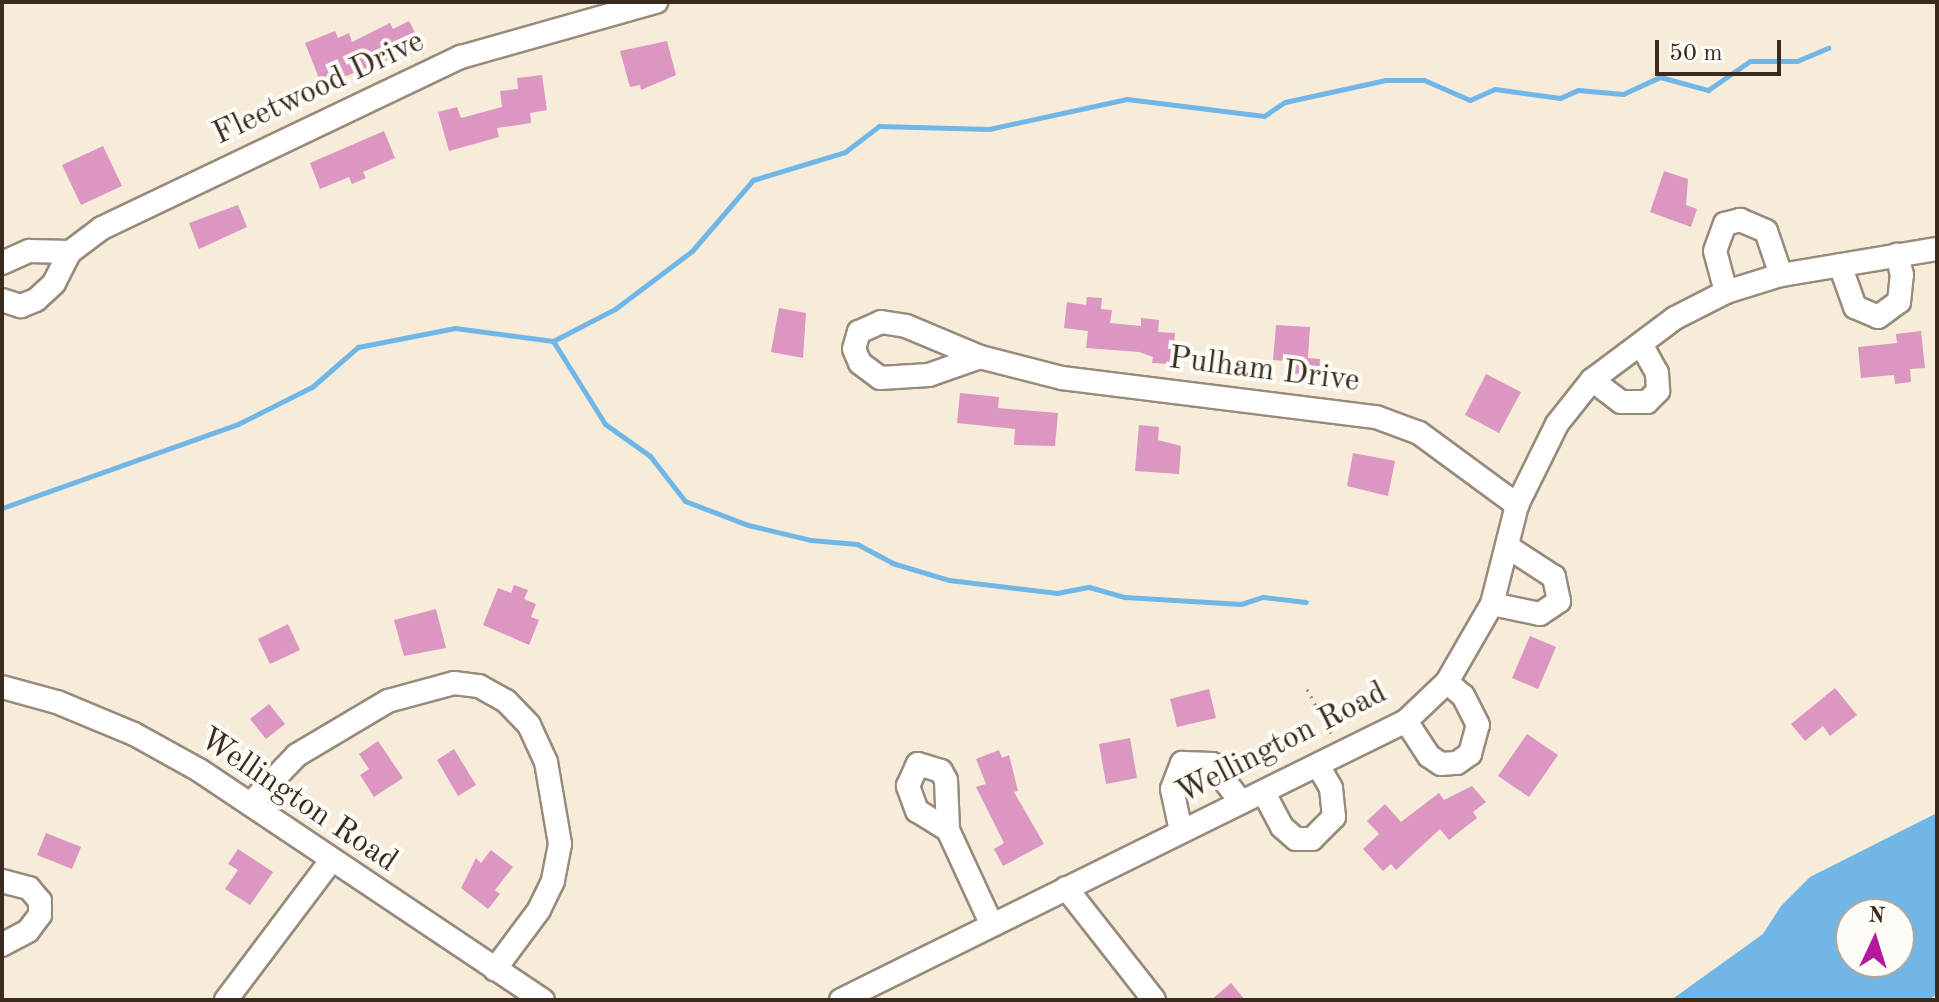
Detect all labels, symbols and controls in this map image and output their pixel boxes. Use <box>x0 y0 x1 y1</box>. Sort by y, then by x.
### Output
street label: Fleetwood Drive <box>207 23 431 155</box>
scale bar <box>1659 24 1785 74</box>
text: 50 m <box>1669 42 1723 66</box>
street label: Pulham Drive <box>1166 340 1362 402</box>
street label: Wellington Road <box>1170 674 1394 814</box>
street label: Wellington Road <box>192 721 404 881</box>
north arrow <box>1835 898 1915 978</box>
text: N <box>1867 904 1886 928</box>

